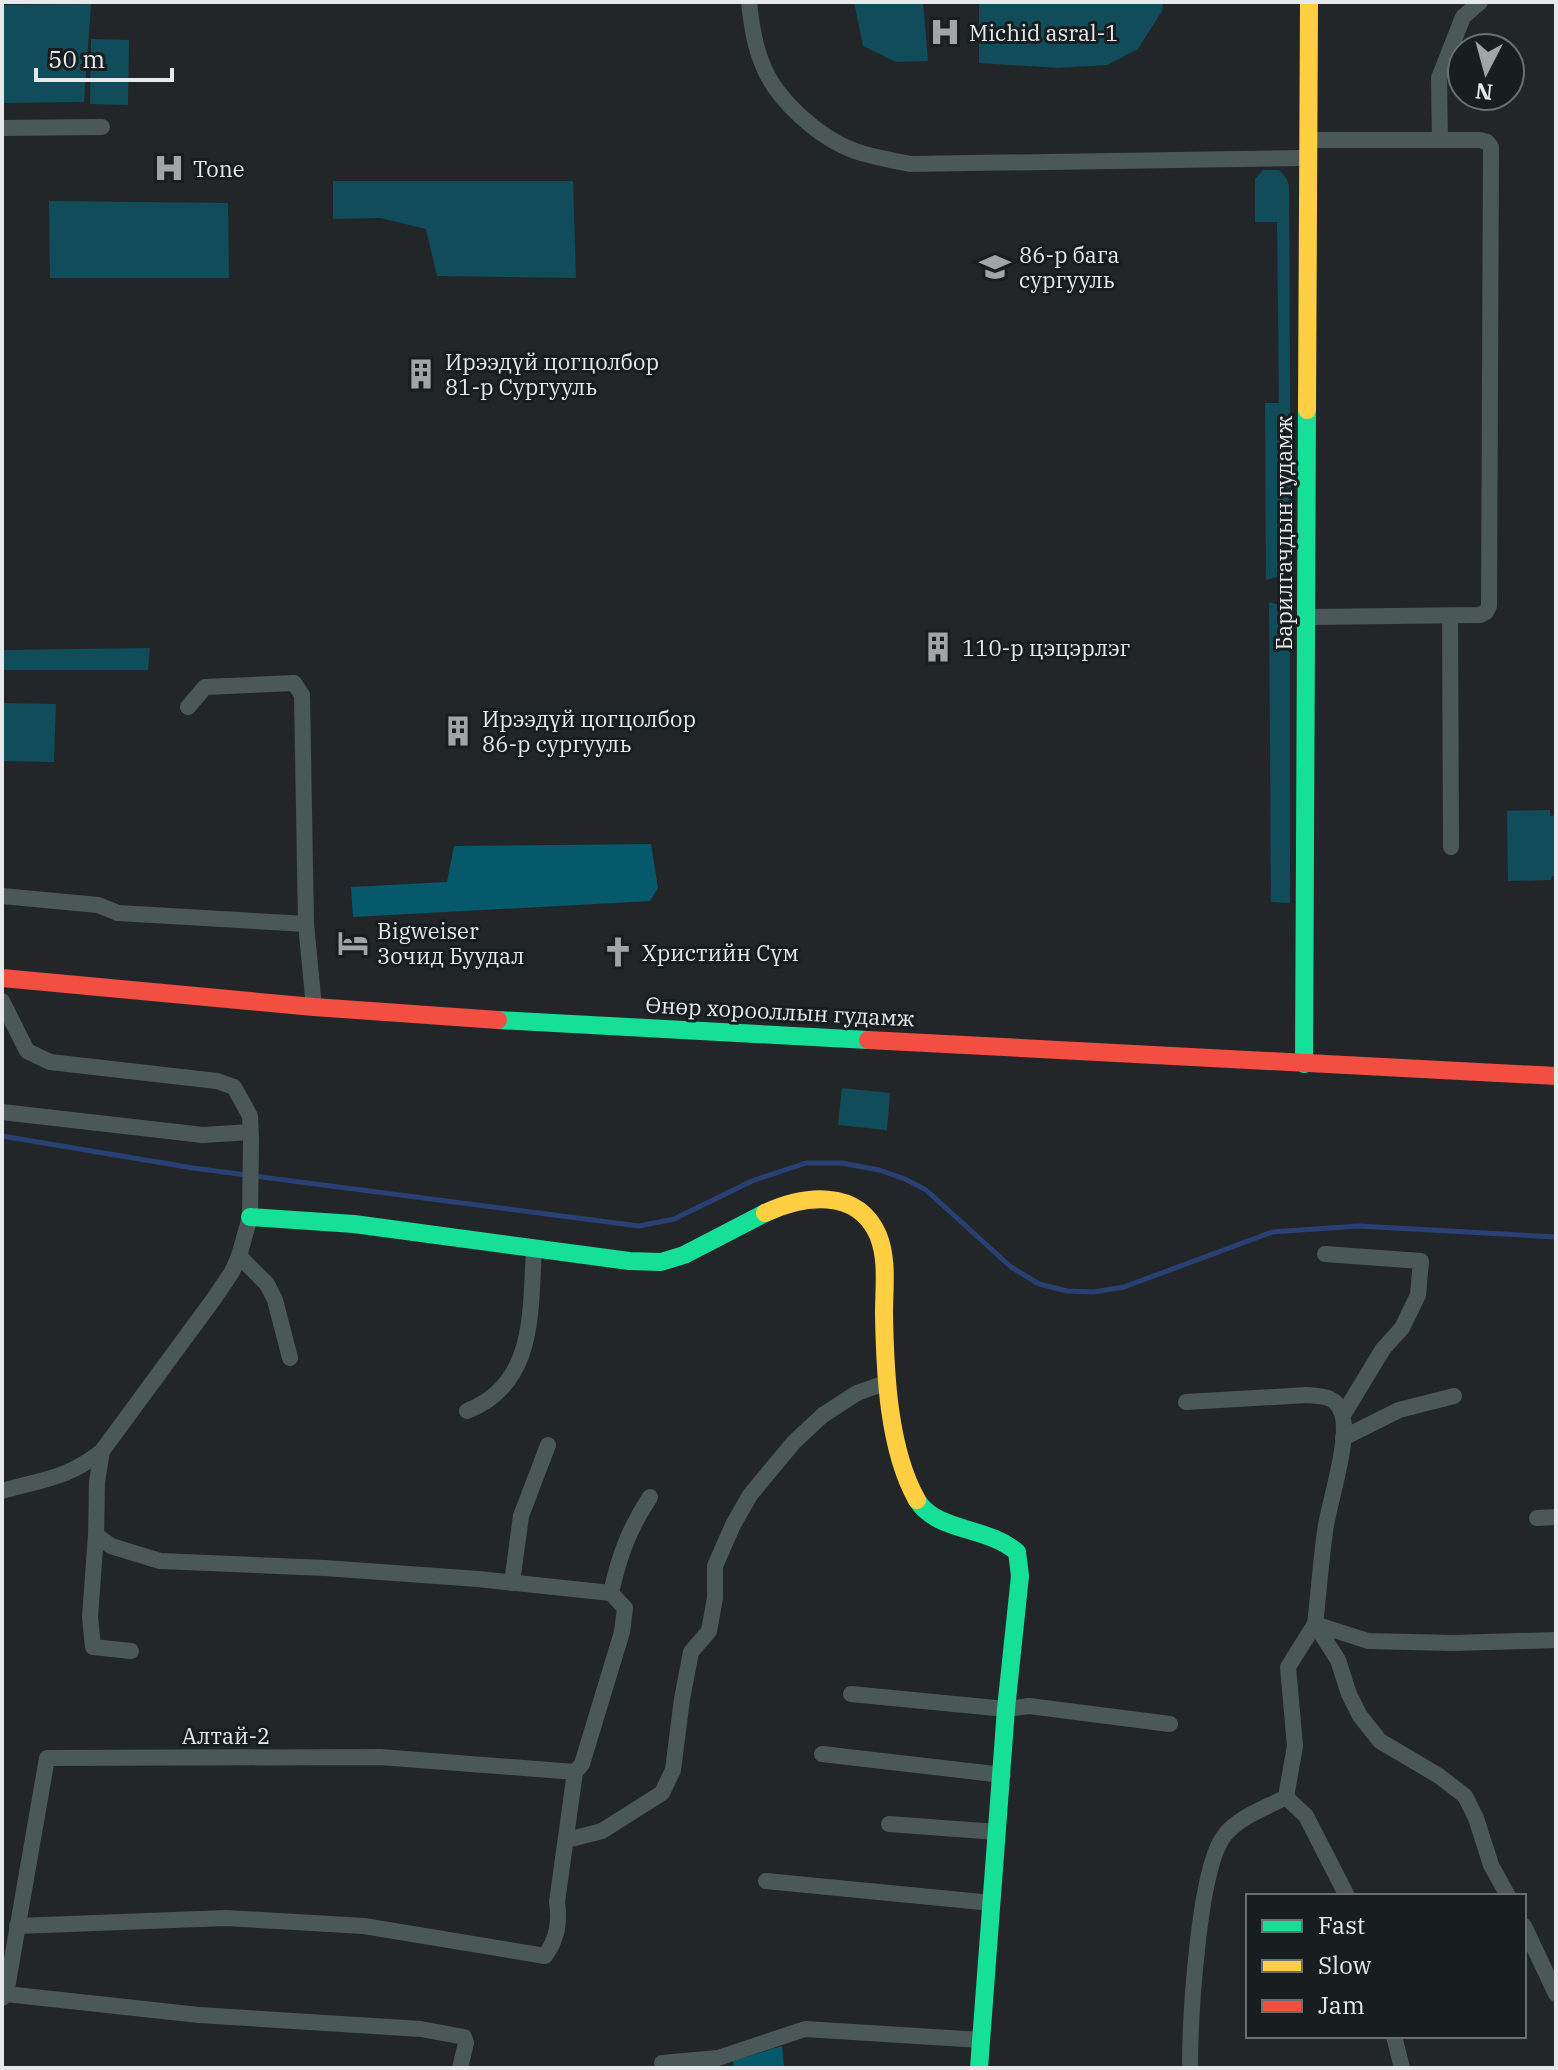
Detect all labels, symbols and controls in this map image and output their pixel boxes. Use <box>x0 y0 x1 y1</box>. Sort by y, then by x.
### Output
hospital icon: Michid asral-1 <box>928 15 962 49</box>
place label: Michid asral-1 <box>969 18 1119 47</box>
scale bar <box>36 32 172 82</box>
north arrow <box>1446 32 1526 112</box>
text: 50 m <box>48 43 105 75</box>
text: N <box>1474 77 1494 108</box>
hospital icon: Tone <box>152 151 186 185</box>
place label: Tone <box>193 154 245 183</box>
place label: 86-р бага сургууль <box>1019 240 1120 294</box>
school or university icon: 86-р бага сургууль <box>978 250 1012 284</box>
place label: Ирээдүй цогцолбор 81-р Сургууль <box>445 347 659 401</box>
building icon: Ирээдүй цогцолбор 81-р Сургууль <box>404 357 438 391</box>
street label: Барилгачдын гудамж <box>1269 415 1298 650</box>
building icon: 110-р цэцэрлэг <box>921 630 955 664</box>
place label: 110-р цэцэрлэг <box>962 633 1130 662</box>
place label: Ирээдүй цогцолбор 86-р сургууль <box>482 704 696 758</box>
building icon: Ирээдүй цогцолбор 86-р сургууль <box>441 714 475 748</box>
place label: Bigweiser 3очид Буудал <box>377 916 525 970</box>
hotel icon: Bigweiser 3очид Буудал <box>336 926 370 960</box>
church icon: Христийн Сүм <box>601 935 635 969</box>
place label: Христийн Сүм <box>642 938 799 967</box>
street label: Өнөр хорооллын гудамж <box>645 989 916 1033</box>
street label: Алтай-2 <box>182 1721 270 1750</box>
legend <box>1246 1894 1526 2038</box>
text: Fast <box>1318 1909 1365 1941</box>
text: Slow <box>1318 1949 1372 1981</box>
text: Jam <box>1318 1989 1365 2021</box>

